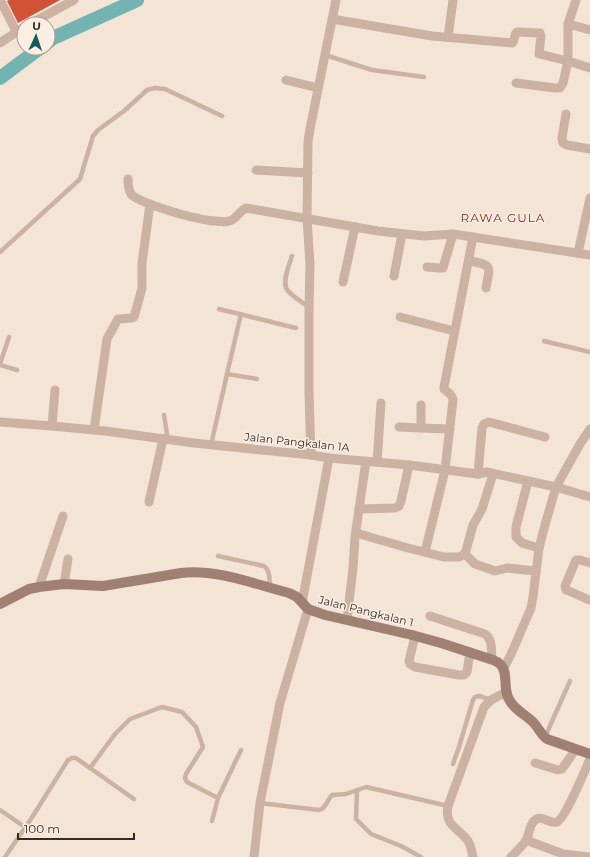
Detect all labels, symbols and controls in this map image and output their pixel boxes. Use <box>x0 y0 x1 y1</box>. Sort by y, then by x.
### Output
north arrow <box>16 16 56 56</box>
text: U <box>32 19 41 33</box>
district label: RAWA GULA <box>461 210 545 225</box>
street label: Jalan Pangkalan 1A <box>243 429 350 454</box>
street label: Jalan Pangkalan 1 <box>316 592 415 630</box>
scale bar <box>18 815 134 841</box>
text: 100 m <box>24 821 60 836</box>

